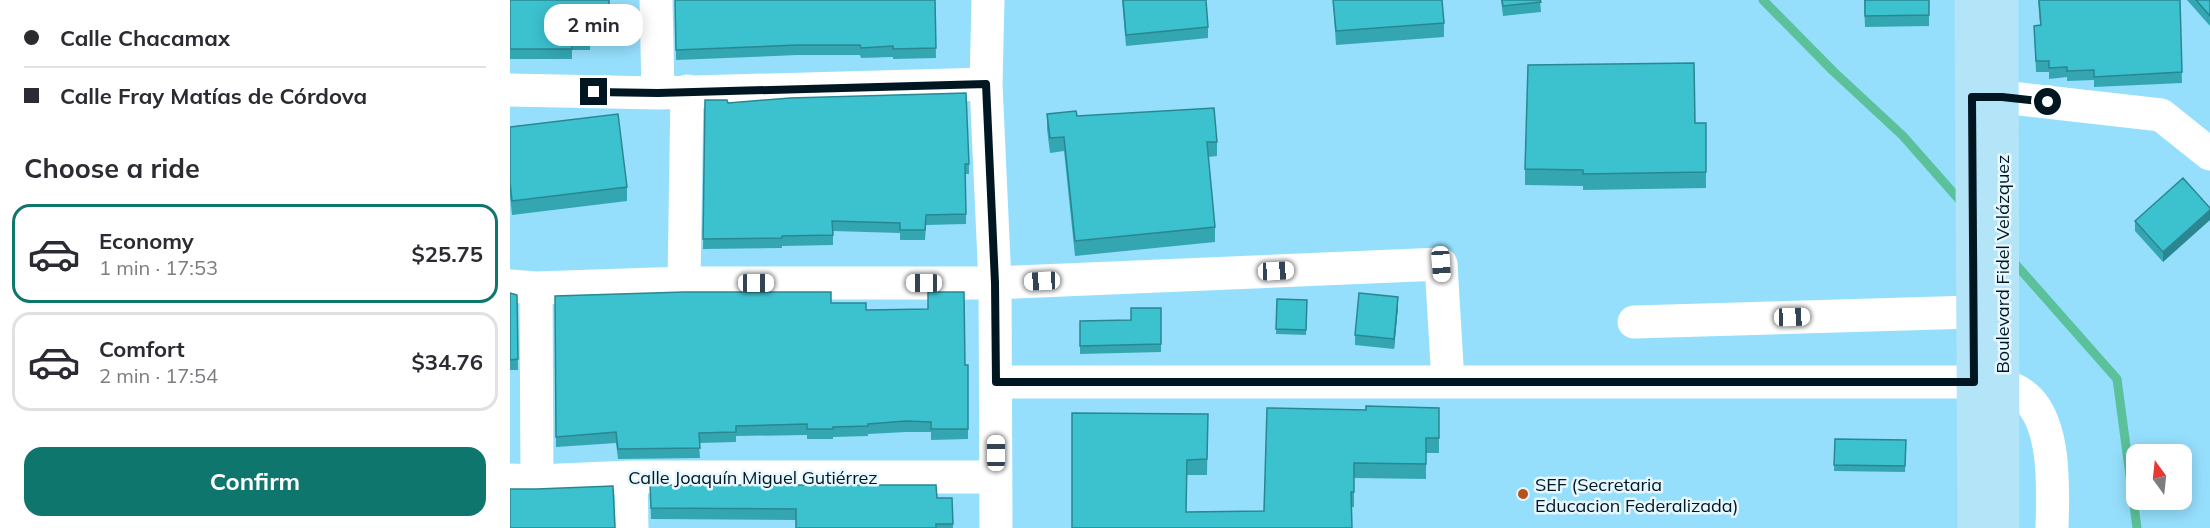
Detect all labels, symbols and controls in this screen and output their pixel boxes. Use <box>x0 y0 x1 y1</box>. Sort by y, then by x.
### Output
callout: 2 min <box>544 5 644 47</box>
text: 2 min <box>567 12 620 37</box>
text: Calle Chacamax <box>60 24 230 52</box>
route end <box>580 78 607 105</box>
text: Calle Fray Matías de Córdova <box>60 82 367 110</box>
route start <box>2034 88 2061 115</box>
text: Choose a ride <box>24 151 200 185</box>
street label: Boulevard Fidel Velázquez <box>1991 155 2014 373</box>
icon: car <box>27 227 81 281</box>
text: Economy <box>99 227 194 255</box>
text: $25.75 <box>412 240 483 268</box>
car <box>1431 245 1451 283</box>
text: 1 min · 17:53 <box>99 255 218 280</box>
car <box>1258 261 1294 281</box>
car <box>1024 271 1060 291</box>
car <box>738 274 774 292</box>
car <box>906 274 942 292</box>
car <box>1774 307 1810 327</box>
icon: car <box>27 335 81 389</box>
text: Comfort <box>99 335 185 363</box>
text: $34.76 <box>412 348 483 376</box>
text: 2 min · 17:54 <box>99 363 218 388</box>
car <box>987 435 1005 471</box>
north arrow <box>2126 444 2192 510</box>
map controls <box>2126 444 2192 510</box>
button: Confirm <box>24 447 486 516</box>
street label: Calle Joaquín Miguel Gutiérrez <box>628 466 878 489</box>
place label: SEF (Secretaria Educacion Federalizada) <box>1535 473 1738 517</box>
marker: SEF (Secretaria Educacion Federalizada) <box>1516 487 1530 501</box>

